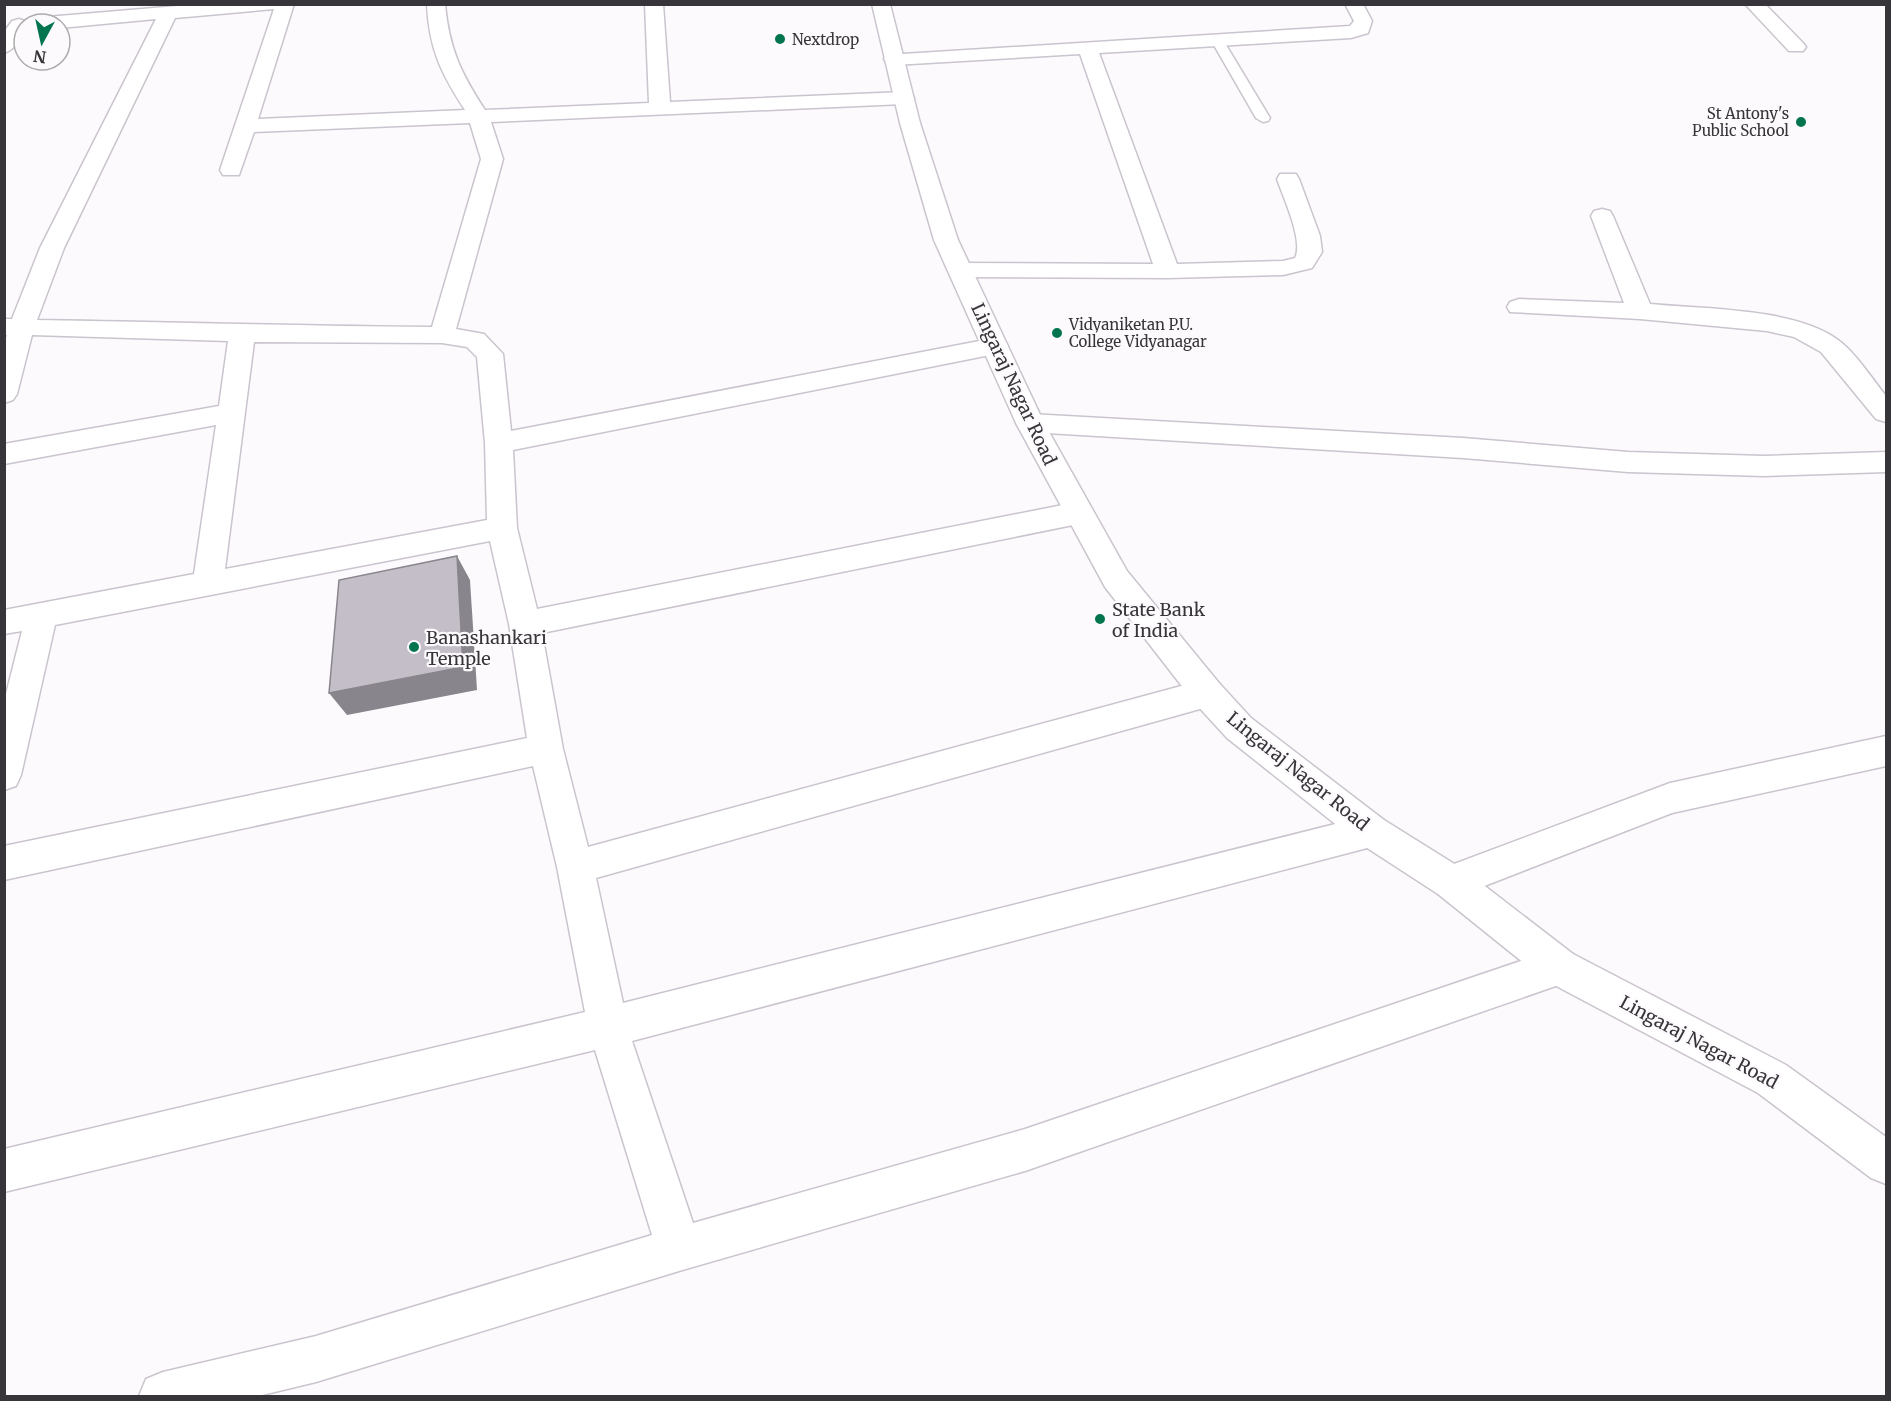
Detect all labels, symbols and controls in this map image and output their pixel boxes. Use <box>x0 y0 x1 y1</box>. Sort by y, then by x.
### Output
north arrow <box>12 12 72 72</box>
place label: Nextdrop <box>792 30 859 49</box>
marker: Nextdrop <box>773 32 787 46</box>
text: N <box>32 46 48 68</box>
place label: St Antony's Public School <box>1692 104 1789 140</box>
marker: St Antony's Public School <box>1794 115 1808 129</box>
street label: Lingaraj Nagar Road <box>966 299 1062 469</box>
place label: Vidyaniketan P.U. College Vidyanagar <box>1068 315 1207 351</box>
marker: Vidyaniketan P.U. College Vidyanagar <box>1050 326 1064 340</box>
place label: State Bank of India <box>1112 598 1206 642</box>
marker: State Bank of India <box>1093 612 1107 626</box>
place label: Banashankari Temple <box>426 626 547 670</box>
marker: Banashankari Temple <box>407 640 421 654</box>
street label: Lingaraj Nagar Road <box>1222 707 1374 835</box>
street label: Lingaraj Nagar Road <box>1616 990 1782 1094</box>

